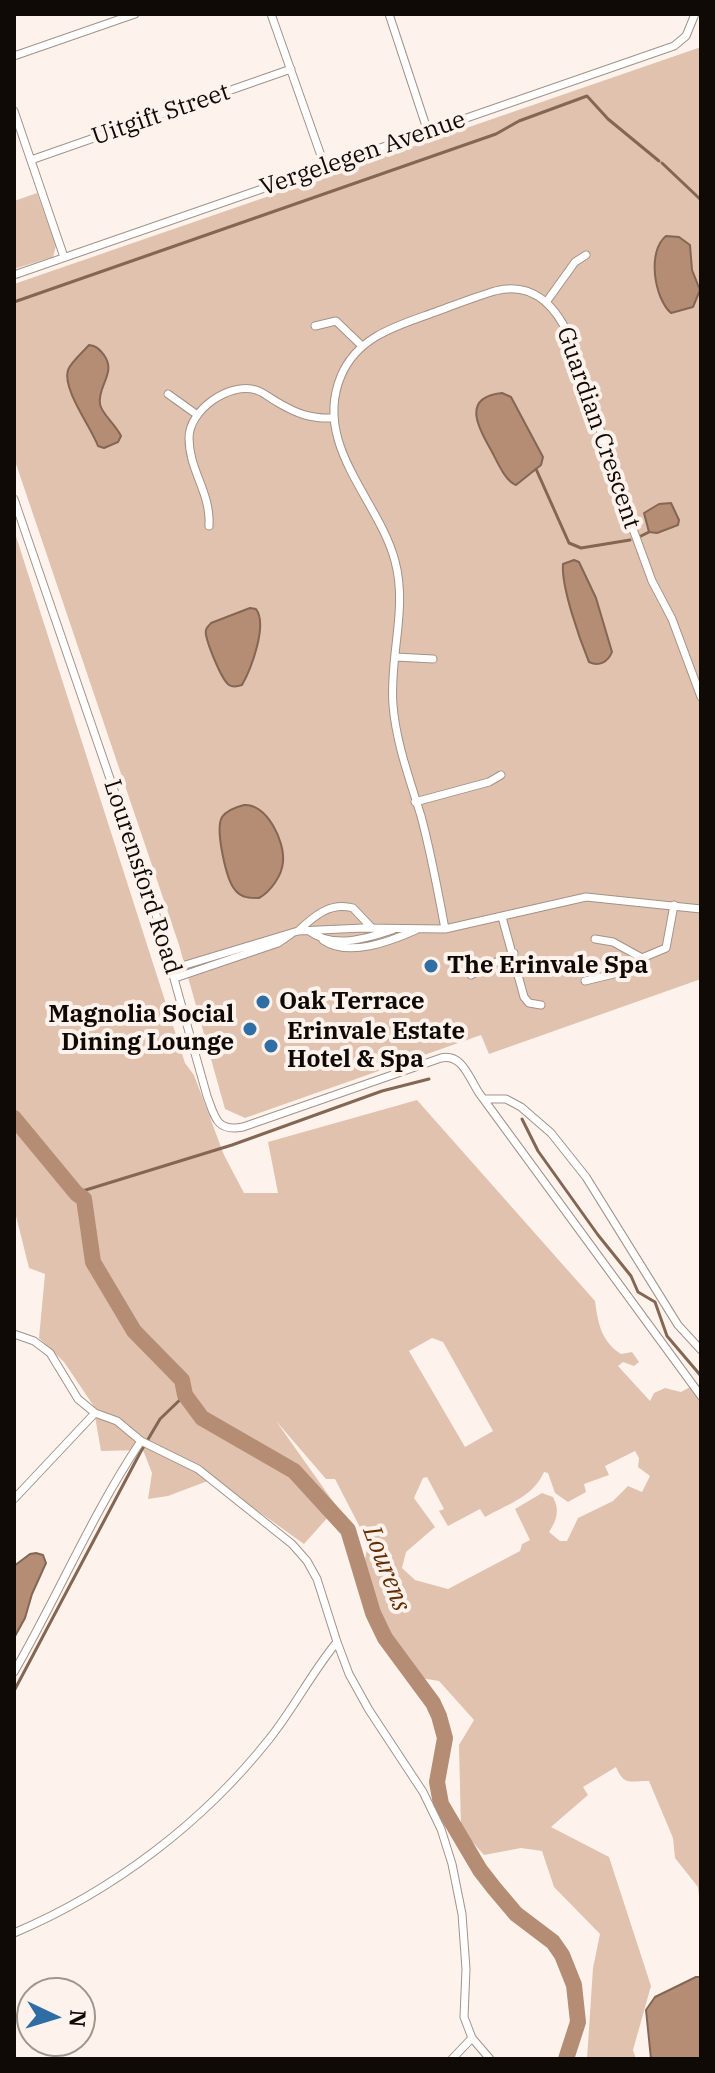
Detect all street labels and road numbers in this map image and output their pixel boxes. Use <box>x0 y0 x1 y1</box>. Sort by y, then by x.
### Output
street label: Uitgift Street <box>88 78 234 152</box>
street label: Vergelegen Avenue <box>257 105 469 203</box>
street label: Guardian Crescent <box>550 323 646 533</box>
street label: Lourensford Road <box>97 776 187 978</box>

